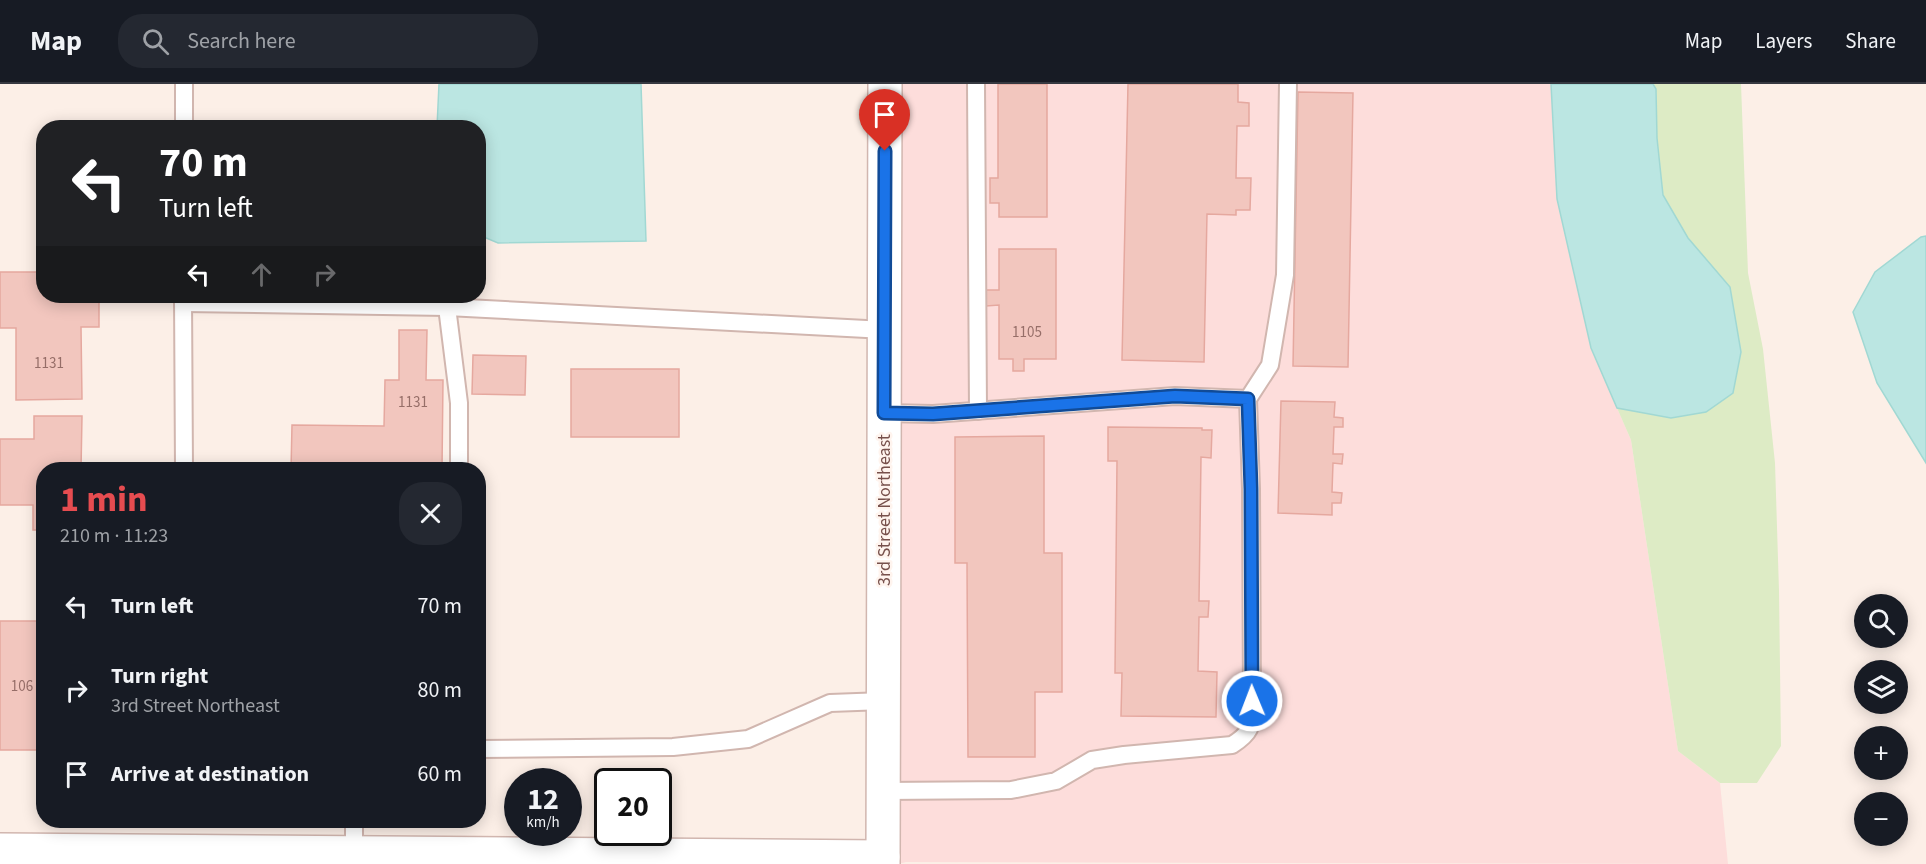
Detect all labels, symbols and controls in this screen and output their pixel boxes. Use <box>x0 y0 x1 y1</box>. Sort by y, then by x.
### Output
search box <box>118 14 538 68</box>
text: Map <box>30 21 82 61</box>
icon: search <box>139 25 172 58</box>
text: Search here <box>187 25 296 57</box>
text: Map <box>1685 26 1722 56</box>
text: Layers <box>1755 26 1812 56</box>
text: Share <box>1845 26 1896 56</box>
pin <box>859 89 910 151</box>
icon: arrive <box>868 98 901 131</box>
text: 70 m <box>159 133 248 193</box>
icon: left <box>60 144 138 222</box>
text: Turn left <box>159 189 253 228</box>
icon: left <box>182 258 215 291</box>
icon: ahead <box>245 258 278 291</box>
icon: right <box>308 258 341 291</box>
house number: 1105 <box>1012 322 1042 343</box>
house number: 1131 <box>34 353 64 374</box>
house number: 1131 <box>398 392 428 413</box>
street label: 3rd Street Northeast <box>872 434 897 586</box>
text: 1 min <box>60 474 148 525</box>
button: close <box>399 482 462 545</box>
text: 210 m · 11:23 <box>60 522 168 550</box>
icon: left <box>60 590 93 623</box>
text: Turn left <box>111 590 193 622</box>
text: 70 m <box>417 590 462 622</box>
map controls <box>1854 594 1908 846</box>
button: search <box>1854 594 1908 648</box>
text: Turn right <box>111 660 208 692</box>
button: layers <box>1854 660 1908 714</box>
position arrow <box>1220 669 1284 733</box>
icon: right <box>60 674 93 707</box>
text: 80 m <box>417 674 462 706</box>
house number: 106 <box>11 676 33 697</box>
text: 3rd Street Northeast <box>111 692 280 720</box>
button: + <box>1854 726 1908 780</box>
icon: arrive <box>60 758 93 791</box>
text: Arrive at destination <box>111 758 309 790</box>
text: 60 m <box>417 758 462 790</box>
speed limit sign: 20 <box>594 768 672 846</box>
text: 12 <box>527 778 559 821</box>
button: − <box>1854 792 1908 846</box>
text: km/h <box>526 812 560 833</box>

